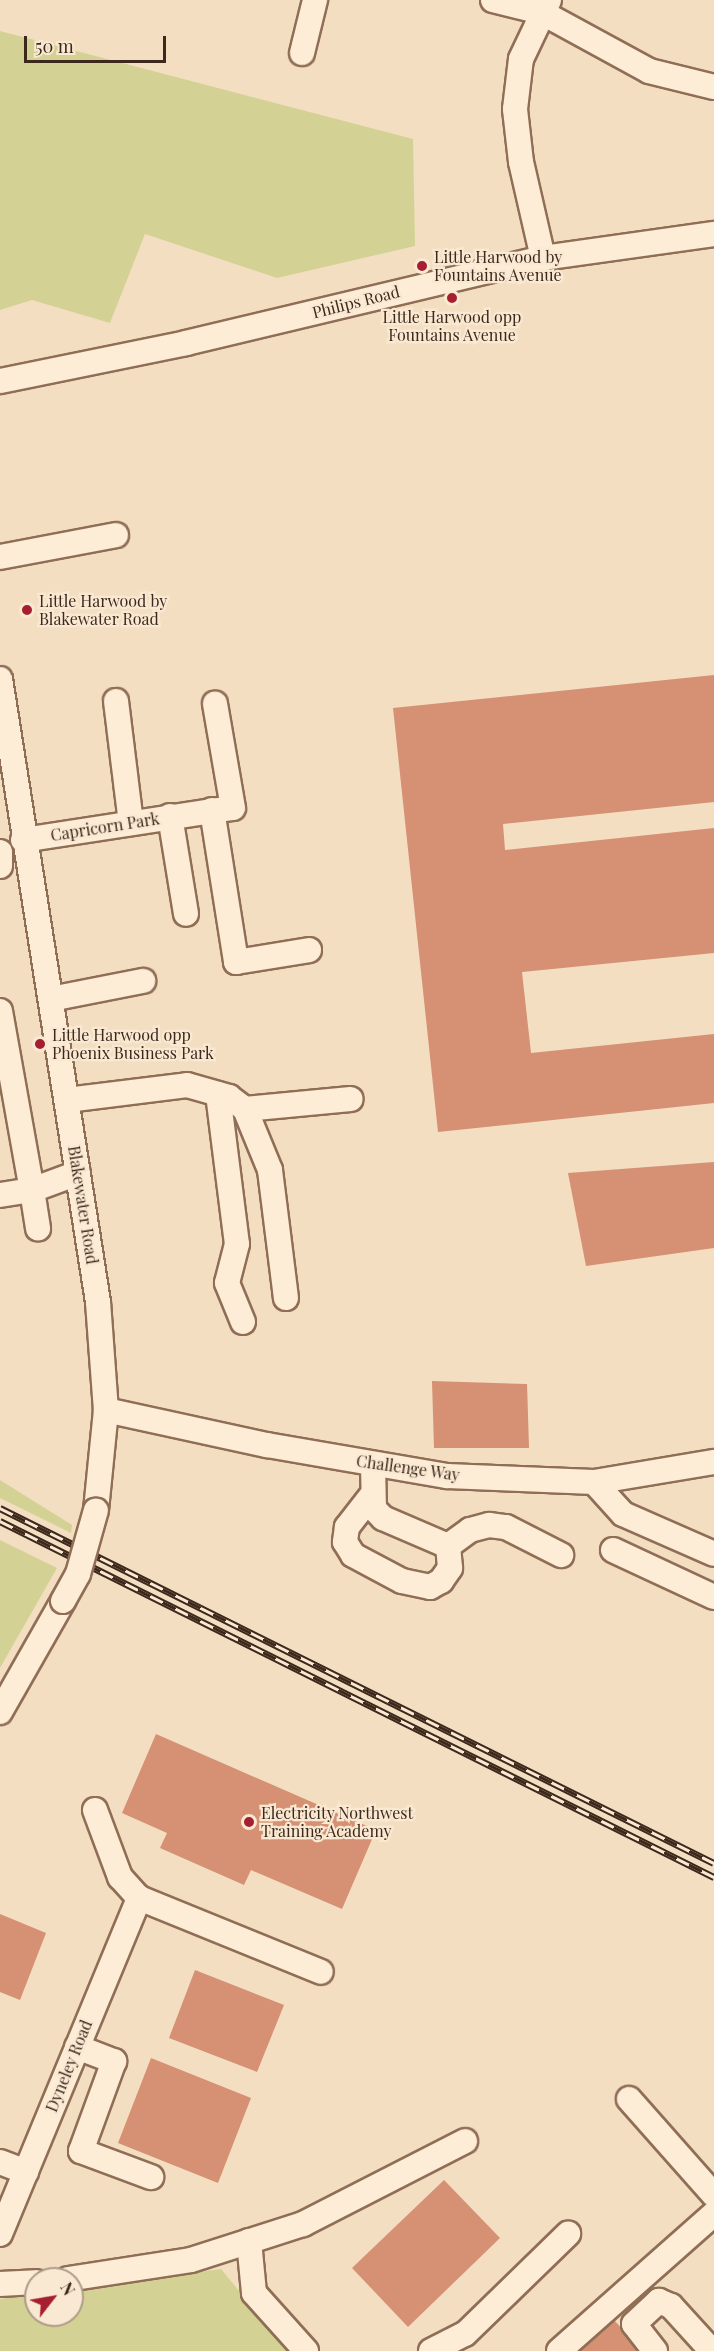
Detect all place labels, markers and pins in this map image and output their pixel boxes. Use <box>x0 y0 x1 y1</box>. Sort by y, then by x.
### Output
place label: Little Harwood by Fountains Avenue <box>434 247 562 285</box>
marker: Little Harwood by Fountains Avenue <box>415 259 429 273</box>
marker: Little Harwood opp Fountains Avenue <box>445 291 459 305</box>
place label: Little Harwood opp Fountains Avenue <box>383 307 521 345</box>
place label: Little Harwood by Blakewater Road <box>39 591 167 629</box>
marker: Little Harwood by Blakewater Road <box>20 603 34 617</box>
place label: Little Harwood opp Phoenix Business Park <box>52 1025 214 1063</box>
marker: Little Harwood opp Phoenix Business Park <box>33 1037 47 1051</box>
place label: Electricity Northwest Training Academy <box>261 1803 414 1841</box>
marker: Electricity Northwest Training Academy <box>242 1815 256 1829</box>

